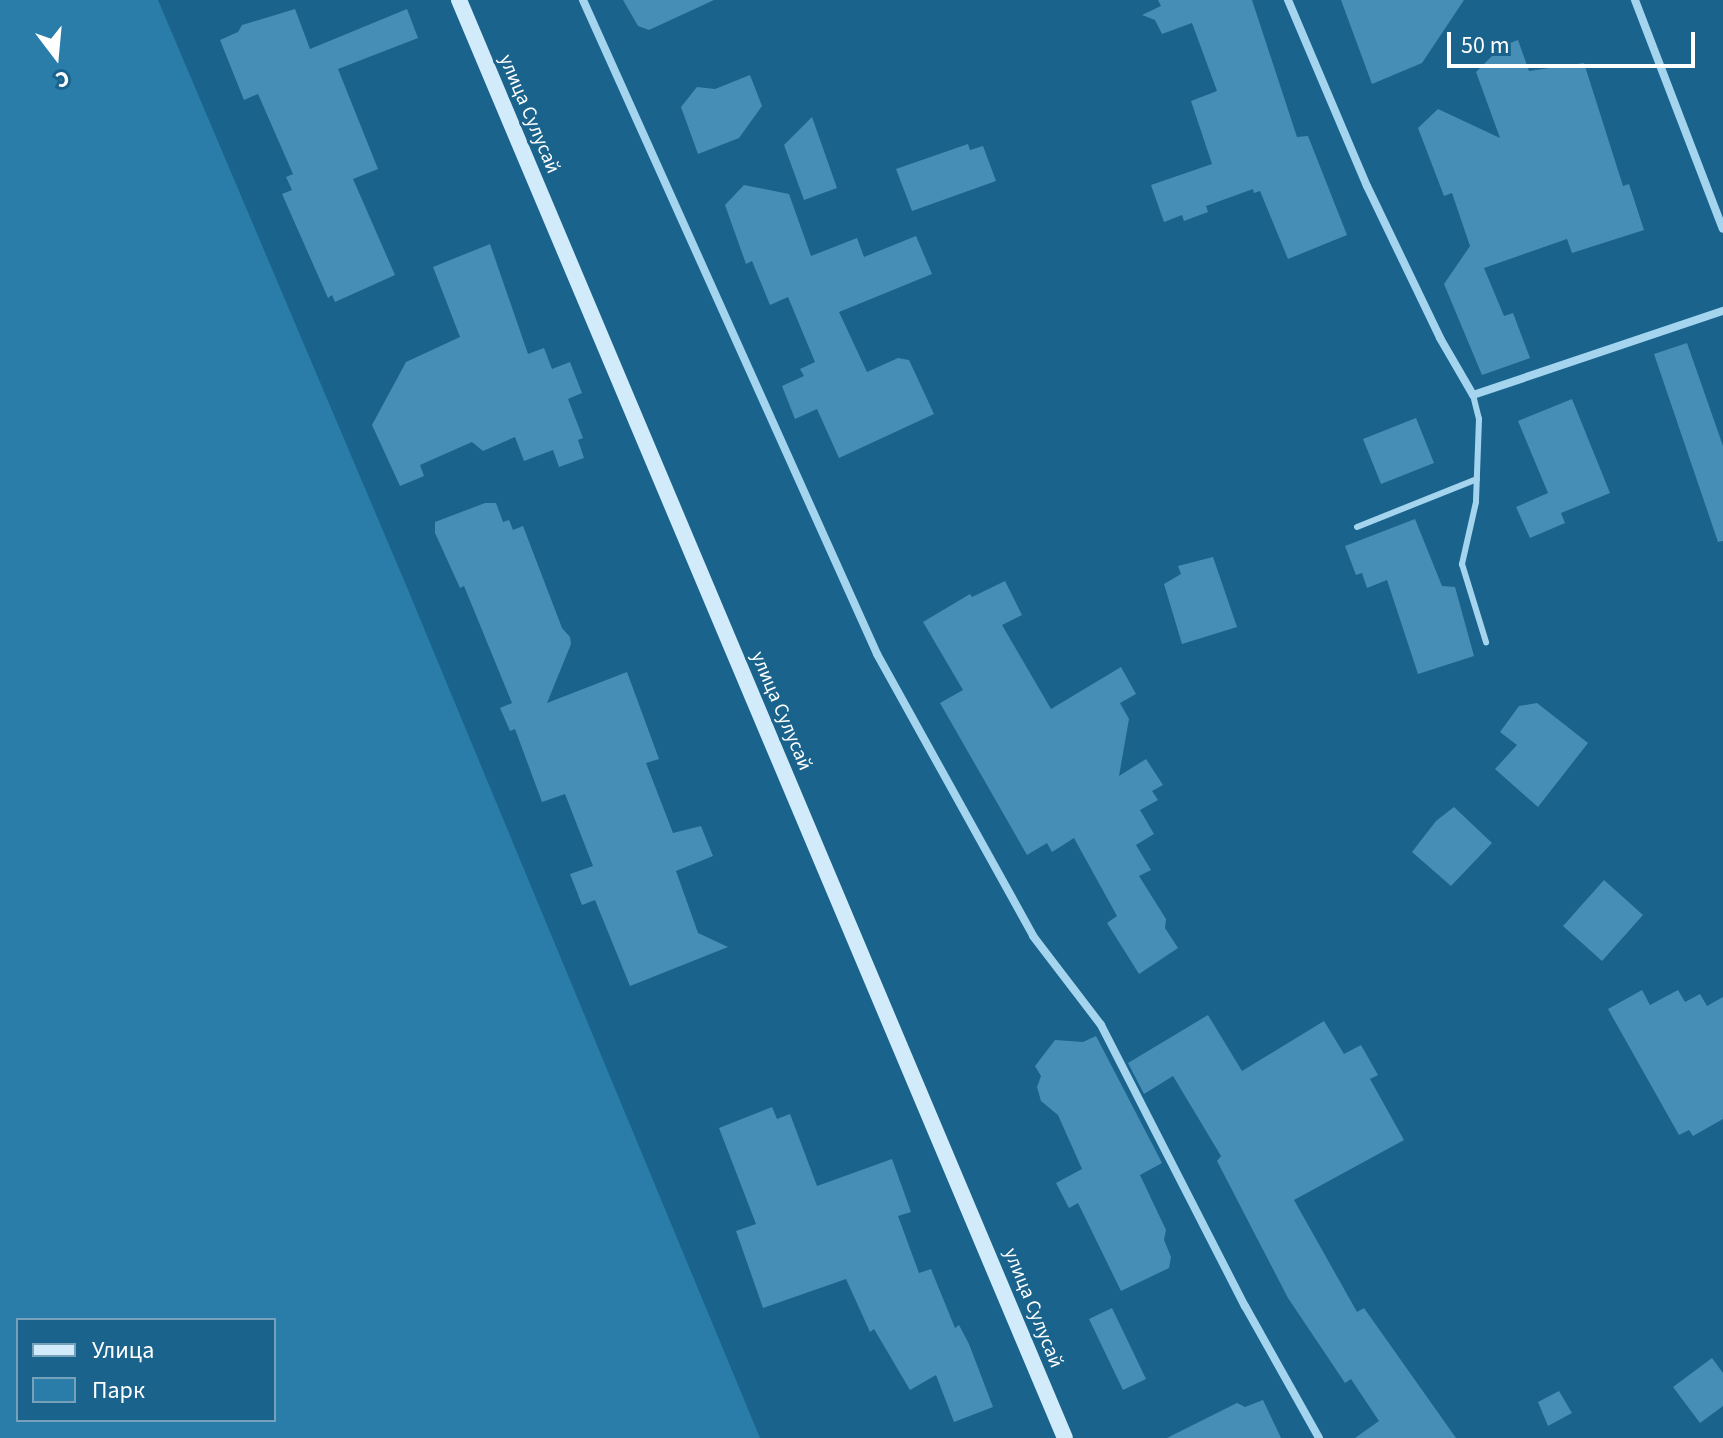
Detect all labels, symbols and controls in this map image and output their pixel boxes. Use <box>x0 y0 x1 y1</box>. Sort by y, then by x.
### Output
north arrow <box>16 16 96 96</box>
scale bar <box>1451 16 1699 66</box>
text: 50 m <box>1461 28 1510 63</box>
street label: улица Сулусай <box>493 51 565 177</box>
text: С <box>52 62 73 96</box>
street label: улица Сулусай <box>745 648 817 774</box>
street label: улица Сулусай <box>998 1245 1068 1371</box>
legend <box>16 1318 276 1422</box>
text: Улица <box>92 1333 154 1368</box>
text: Парк <box>92 1373 145 1408</box>

